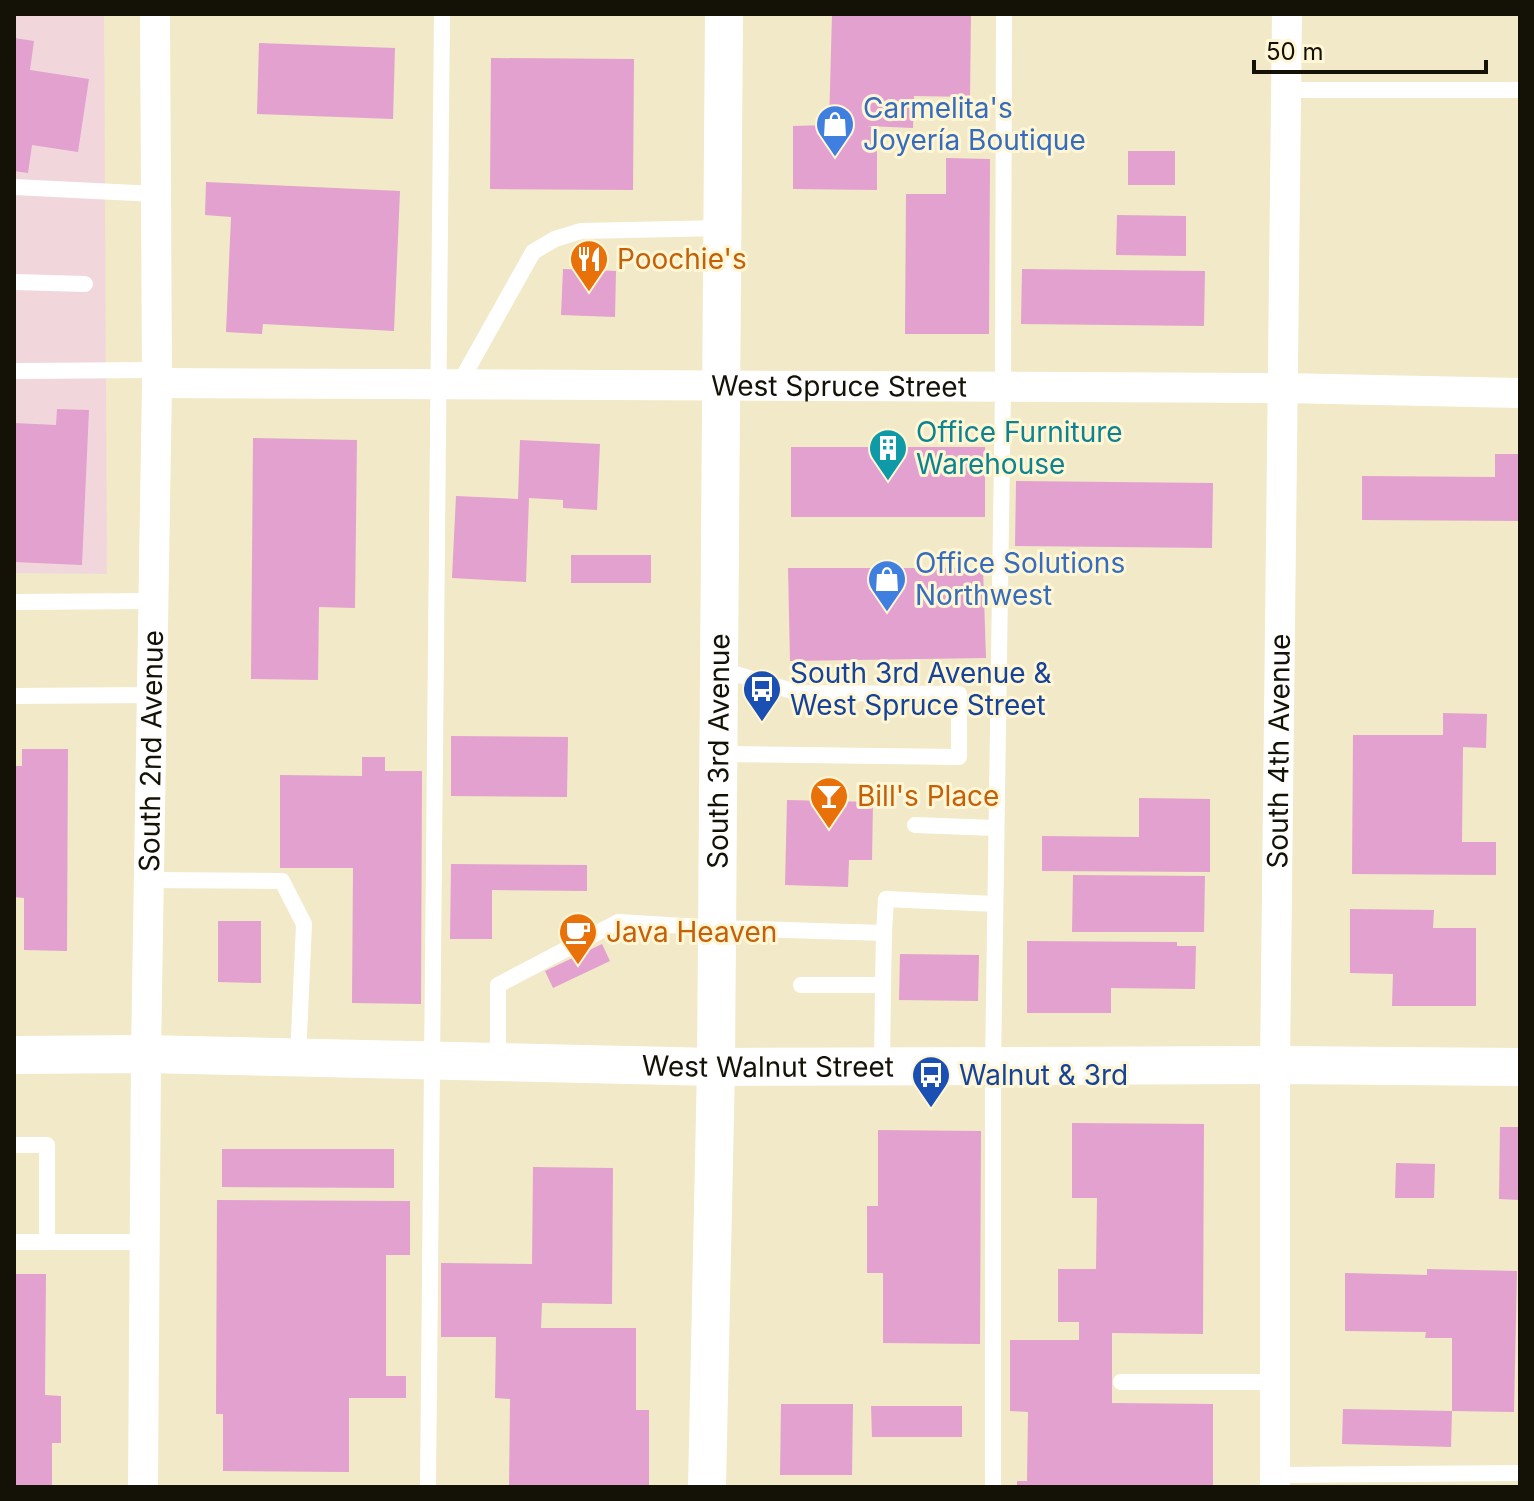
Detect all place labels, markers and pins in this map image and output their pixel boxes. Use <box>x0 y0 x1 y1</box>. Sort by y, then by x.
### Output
place label: Carmelita's Joyería Boutique <box>863 91 1086 157</box>
shop icon: Carmelita's Joyería Boutique <box>814 103 856 158</box>
restaurant icon: Poochie's <box>568 238 610 293</box>
place label: Poochie's <box>617 242 747 276</box>
place label: Office Furniture Warehouse <box>916 415 1123 481</box>
building icon: Office Furniture Warehouse <box>867 427 909 482</box>
place label: Office Solutions Northwest <box>915 546 1125 612</box>
shop icon: Office Solutions Northwest <box>866 558 908 613</box>
place label: South 3rd Avenue & West Spruce Street <box>790 656 1052 722</box>
bus stop icon: South 3rd Avenue & West Spruce Street <box>741 668 783 723</box>
bar icon: Bill's Place <box>808 775 850 830</box>
place label: Bill's Place <box>857 779 999 813</box>
cafe icon: Java Heaven <box>557 911 599 966</box>
place label: Java Heaven <box>606 915 777 949</box>
bus stop icon: Walnut & 3rd <box>910 1054 952 1109</box>
place label: Walnut & 3rd <box>959 1058 1128 1092</box>

